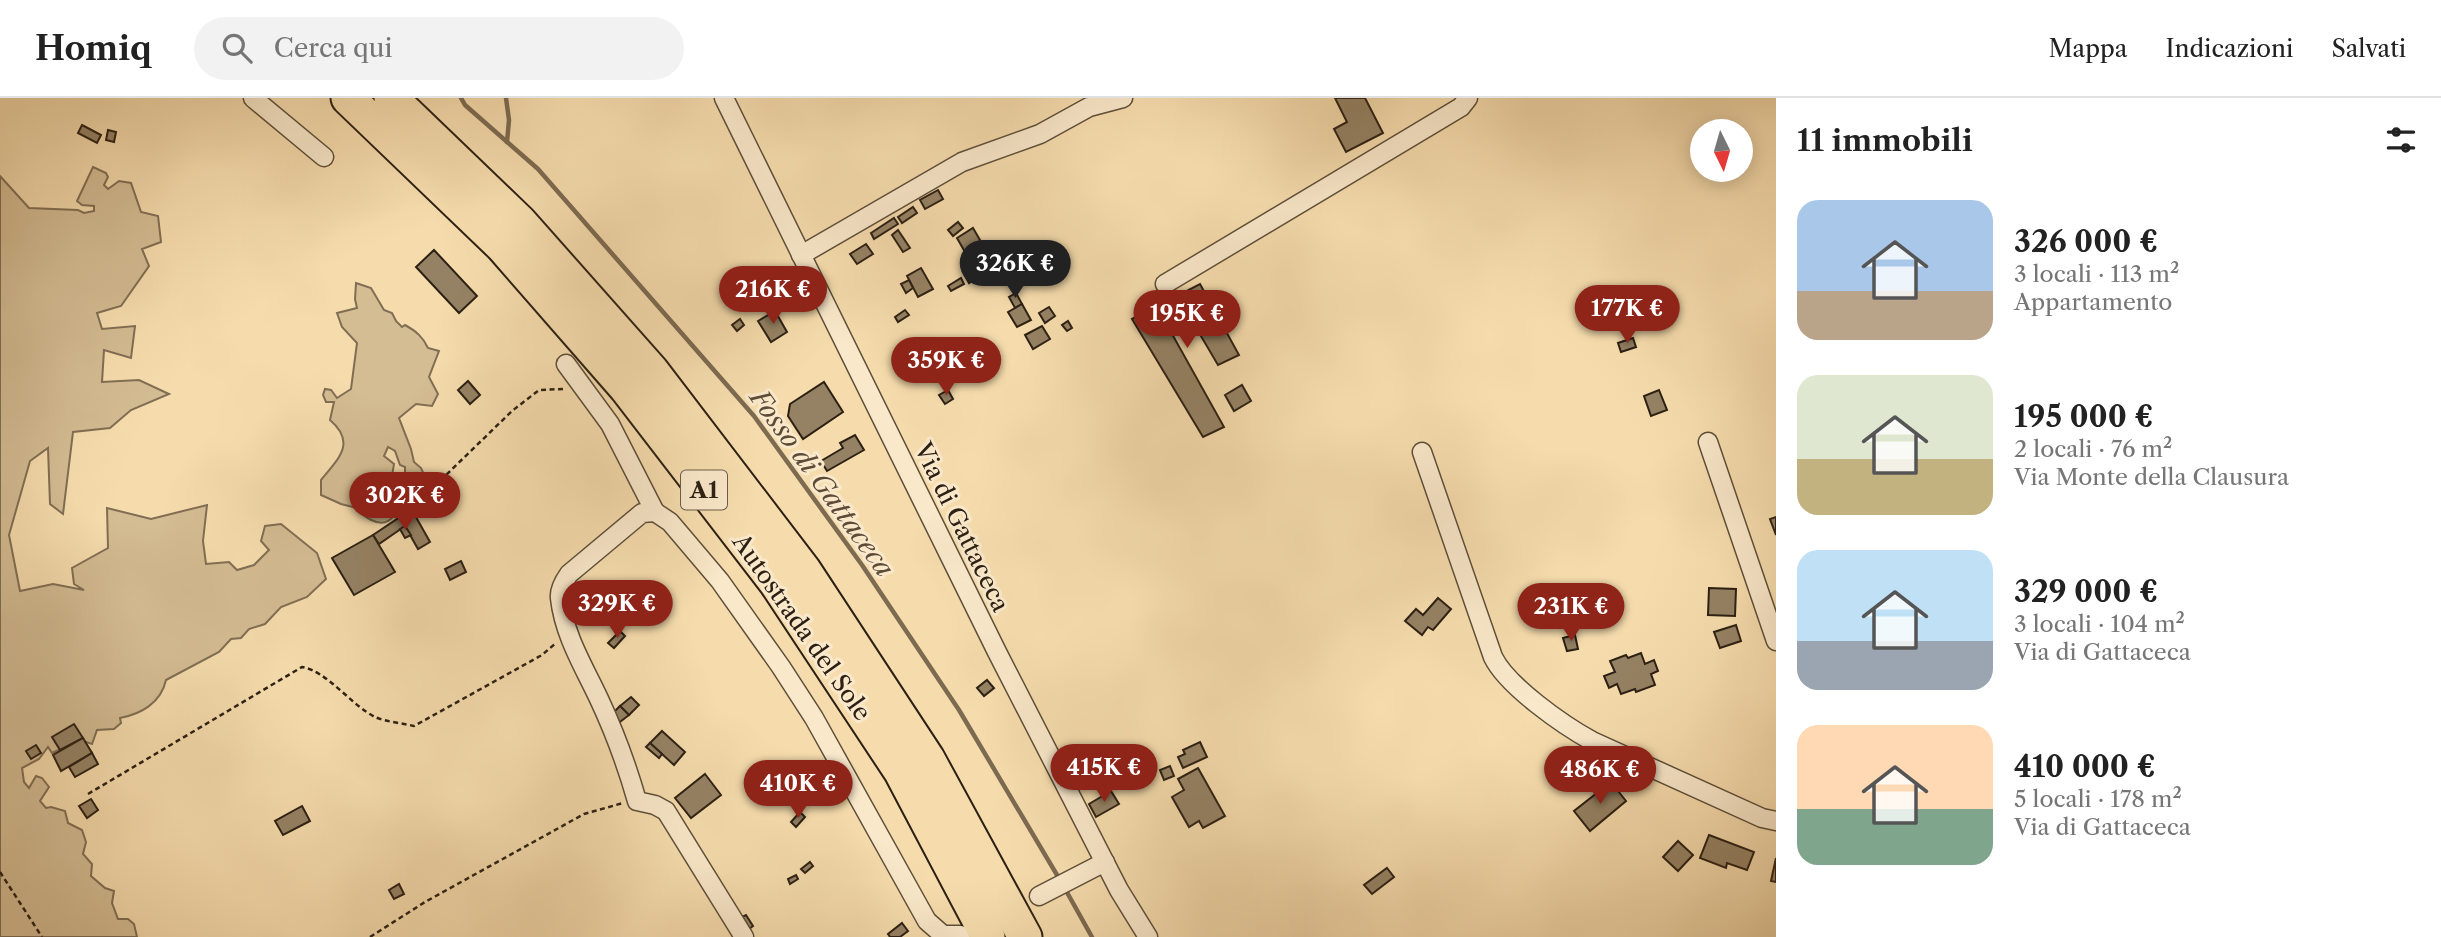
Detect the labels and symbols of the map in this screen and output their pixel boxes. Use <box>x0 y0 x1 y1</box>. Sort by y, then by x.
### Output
north arrow <box>1690 119 1754 182</box>
pin: 326K € <box>958 240 1072 300</box>
pin: 216K € <box>716 266 830 326</box>
pin: 177K € <box>1570 286 1684 345</box>
pin: 195K € <box>1130 290 1244 350</box>
pin: 359K € <box>889 338 1003 397</box>
water label: Fosso di Gattaceca <box>742 381 901 583</box>
street label: Via di Gattaceca <box>908 437 1016 617</box>
road number: A1 <box>681 470 727 510</box>
pin: 302K € <box>348 472 462 532</box>
street label: Autostrada del Sole <box>726 527 877 726</box>
pin: 329K € <box>560 580 674 640</box>
pin: 231K € <box>1514 584 1628 643</box>
pin: 415K € <box>1047 744 1161 804</box>
pin: 486K € <box>1543 746 1657 806</box>
pin: 410K € <box>741 760 855 820</box>

